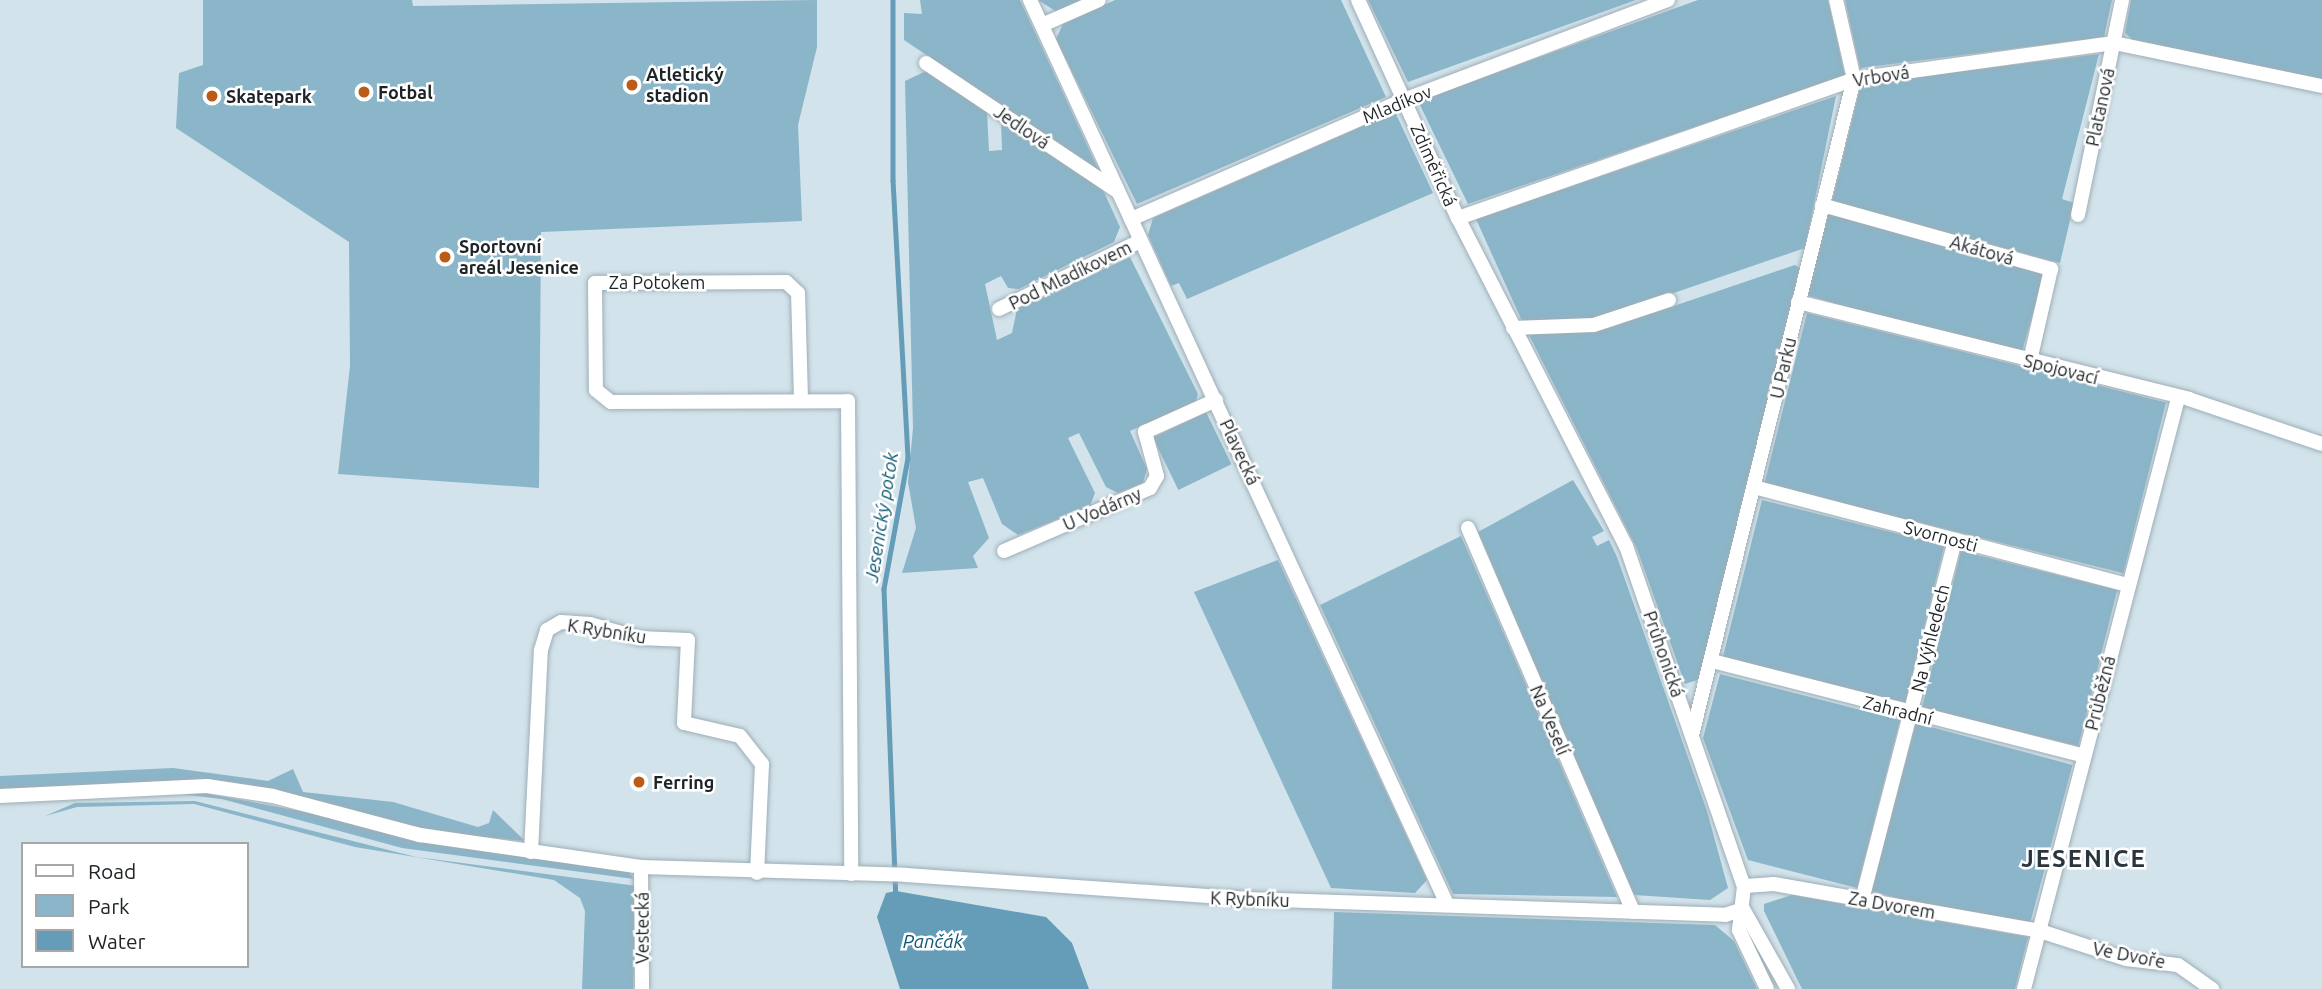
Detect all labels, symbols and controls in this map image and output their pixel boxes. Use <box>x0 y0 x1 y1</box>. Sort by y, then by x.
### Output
street label: Vrbová <box>1851 61 1911 91</box>
place label: Atletický stadion <box>646 64 724 106</box>
street label: Platanová <box>2081 66 2119 148</box>
marker: Atletický stadion <box>624 77 640 93</box>
street label: Mladíkov <box>1359 80 1435 128</box>
place label: Fotbal <box>378 81 433 103</box>
marker: Fotbal <box>356 84 372 100</box>
place label: Skatepark <box>226 85 312 107</box>
marker: Skatepark <box>204 88 220 104</box>
street label: Jedlová <box>990 101 1054 153</box>
street label: Zdiměřická <box>1406 120 1462 210</box>
street label: Akátová <box>1948 231 2016 269</box>
place label: Sportovní areál Jesenice <box>459 236 579 278</box>
street label: Pod Mladíkovem <box>1005 236 1135 314</box>
marker: Sportovní areál Jesenice <box>437 249 453 265</box>
street label: Za Potokem <box>609 271 705 293</box>
street label: U Parku <box>1765 335 1801 401</box>
street label: Spojovací <box>2021 349 2101 389</box>
street label: Plavecká <box>1215 416 1265 488</box>
water label: Jesenický potok <box>860 450 904 584</box>
street label: U Vodárny <box>1060 483 1144 535</box>
street label: Svornosti <box>1902 516 1980 556</box>
street label: Na Výhledech <box>1906 582 1954 694</box>
street label: Průhonická <box>1639 608 1689 700</box>
street label: K Rybníku <box>566 614 648 648</box>
street label: Průběžná <box>2080 653 2120 733</box>
street label: Na Veselí <box>1526 682 1574 758</box>
street label: Zahradní <box>1861 691 1935 729</box>
place label: Ferring <box>653 771 714 793</box>
marker: Ferring <box>631 774 647 790</box>
legend <box>21 842 248 968</box>
district label: JESENICE <box>2022 845 2146 873</box>
text: Road <box>88 859 136 883</box>
street label: K Rybníku <box>1210 887 1290 911</box>
street label: Za Dvorem <box>1847 887 1937 923</box>
street label: Vestecká <box>631 892 653 964</box>
text: Park <box>88 894 130 918</box>
text: Water <box>88 929 146 953</box>
water label: Pančák <box>903 931 963 953</box>
street label: Ve Dvoře <box>2091 937 2167 973</box>

